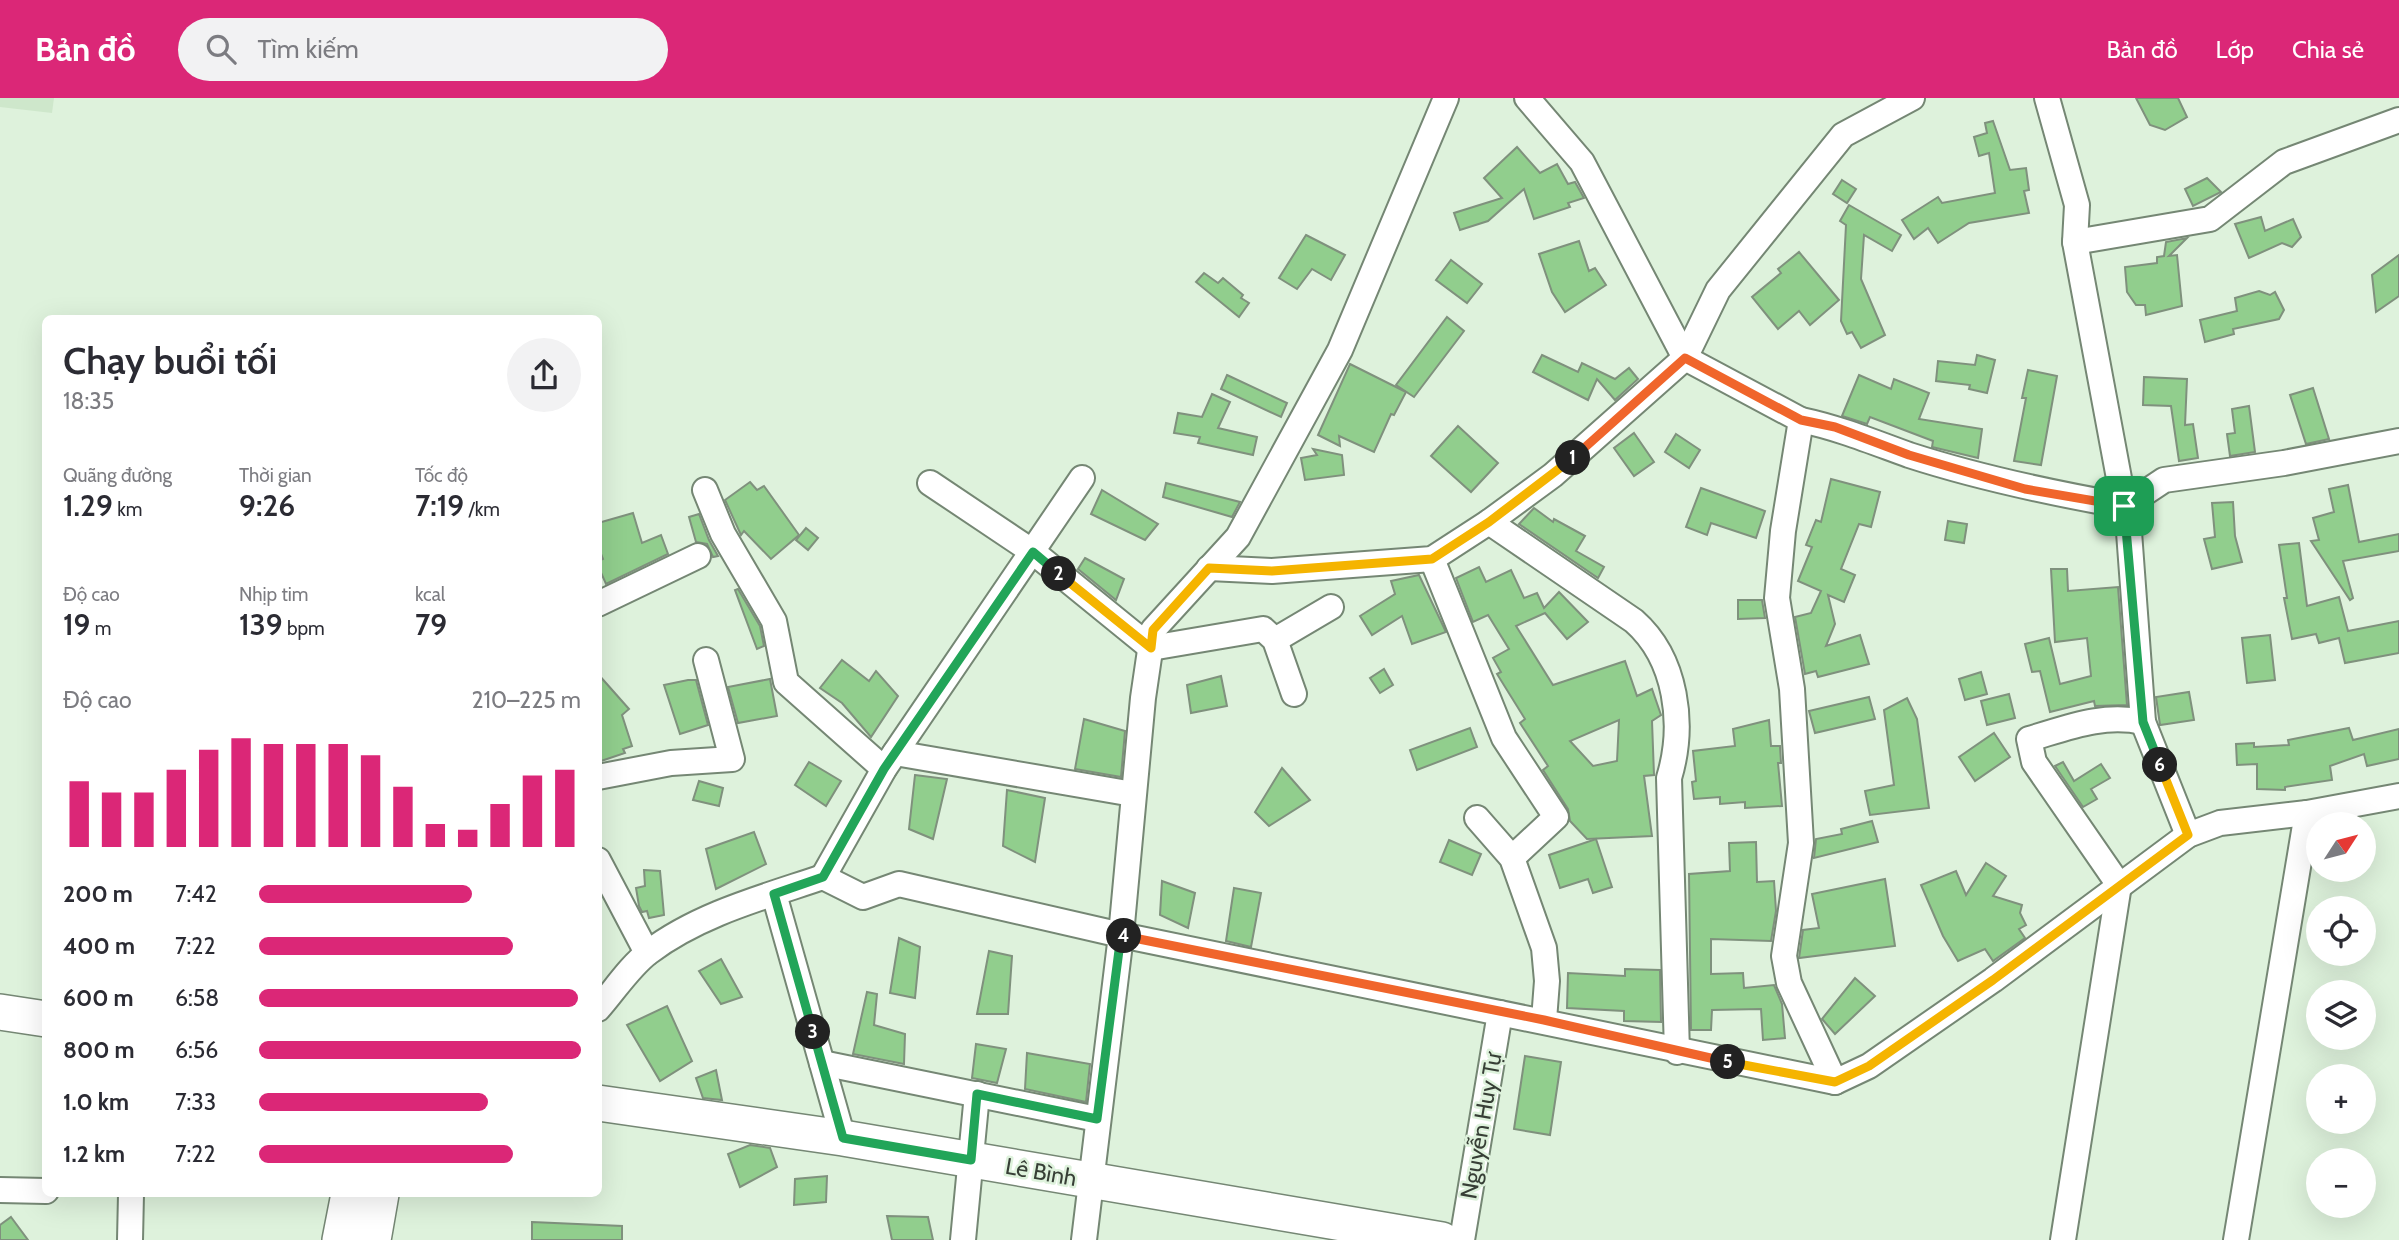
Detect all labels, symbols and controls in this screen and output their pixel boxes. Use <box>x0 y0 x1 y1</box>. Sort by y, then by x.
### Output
search box <box>178 18 668 81</box>
text: Bản đồ <box>35 29 136 69</box>
icon: search <box>202 30 240 68</box>
text: Tìm kiếm <box>258 33 359 65</box>
text: Bản đồ <box>2106 35 2178 64</box>
text: Lớp <box>2216 35 2254 64</box>
text: Chia sẻ <box>2292 35 2364 64</box>
text: Chạy buổi tối <box>63 337 277 384</box>
button: share <box>507 338 581 412</box>
text: 18:35 <box>63 387 114 415</box>
pin: 1 <box>1556 440 1590 476</box>
text: 1 <box>1569 446 1576 469</box>
text: Quãng đường <box>63 464 172 487</box>
text: Thời gian <box>239 464 312 487</box>
text: Tốc độ <box>415 464 468 487</box>
pin <box>2094 476 2154 536</box>
text: 1.29 <box>63 487 113 524</box>
text: 9:26 <box>239 487 295 524</box>
text: 7:19 <box>415 487 464 524</box>
icon: arrive <box>2105 487 2143 525</box>
text: km <box>113 498 142 521</box>
text: /km <box>464 498 500 521</box>
pin: 2 <box>1042 556 1076 592</box>
text: 2 <box>1053 562 1064 585</box>
text: Độ cao <box>63 583 120 606</box>
text: Nhịp tim <box>239 583 308 606</box>
text: kcal <box>415 583 445 606</box>
text: 19 <box>63 606 91 643</box>
text: 139 <box>239 606 283 643</box>
text: 79 <box>415 606 447 643</box>
text: m <box>91 617 111 640</box>
text: bpm <box>283 617 325 640</box>
text: Độ cao <box>63 686 132 714</box>
text: 210–225 m <box>471 686 581 714</box>
pin: 6 <box>2142 748 2178 782</box>
text: 6 <box>2154 753 2165 776</box>
north arrow <box>2306 812 2376 882</box>
map controls <box>2306 812 2376 1218</box>
text: 200 m <box>63 880 133 908</box>
text: 7:42 <box>175 880 217 908</box>
button: locate <box>2306 896 2376 966</box>
pin: 4 <box>1106 918 1142 954</box>
text: 4 <box>1118 924 1129 947</box>
text: 400 m <box>63 932 135 960</box>
text: 7:22 <box>175 932 215 960</box>
button: layers <box>2306 980 2376 1050</box>
text: 600 m <box>63 984 134 1012</box>
text: 6:58 <box>175 984 219 1012</box>
pin: 3 <box>796 1014 830 1049</box>
text: 3 <box>807 1020 818 1043</box>
text: 800 m <box>63 1036 135 1064</box>
text: 6:56 <box>175 1036 218 1064</box>
pin: 5 <box>1710 1044 1746 1080</box>
street label: Nguyễn Huy Tự <box>1454 1049 1508 1201</box>
text: 5 <box>1722 1050 1733 1073</box>
button: + <box>2306 1064 2376 1134</box>
text: 1.0 km <box>63 1088 129 1116</box>
text: 7:33 <box>175 1088 216 1116</box>
text: 1.2 km <box>63 1140 125 1168</box>
text: 7:22 <box>175 1140 215 1168</box>
button: − <box>2306 1148 2376 1218</box>
street label: Lê Bình <box>1003 1152 1079 1192</box>

